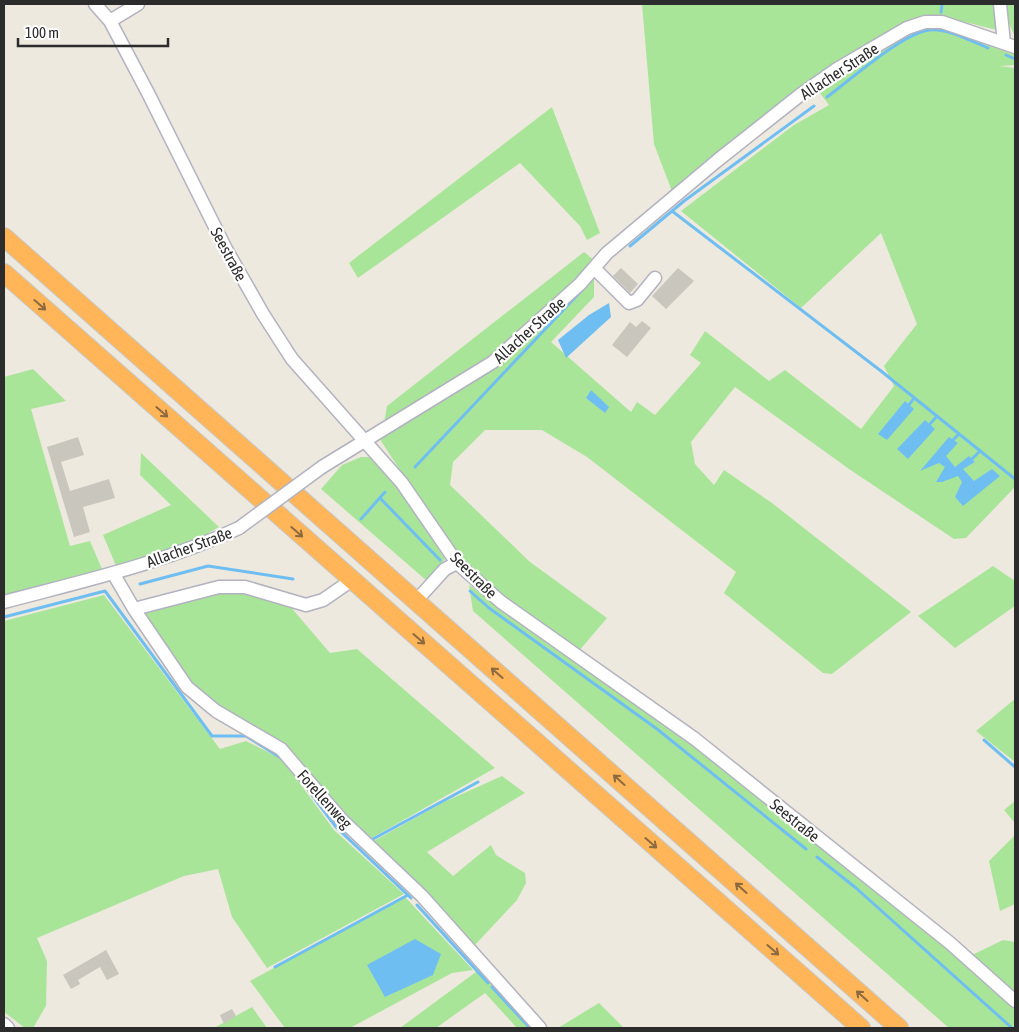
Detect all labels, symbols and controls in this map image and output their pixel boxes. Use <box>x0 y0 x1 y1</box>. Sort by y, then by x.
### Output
scale bar <box>18 15 168 47</box>
text: 100 m <box>25 24 59 41</box>
street label: Allacher Straße <box>797 39 881 103</box>
street label: Seestraße <box>207 224 251 284</box>
street label: Allacher Straße <box>490 293 568 367</box>
one-way arrow <box>34 299 47 311</box>
one-way arrow <box>156 407 169 418</box>
street label: Allacher Straße <box>144 523 234 571</box>
one-way arrow <box>291 526 304 537</box>
street label: Seestraße <box>447 548 501 602</box>
one-way arrow <box>412 633 425 644</box>
one-way arrow <box>491 667 504 679</box>
street label: Forellenweg <box>293 766 356 833</box>
one-way arrow <box>612 775 625 786</box>
street label: Seestraße <box>767 795 823 845</box>
one-way arrow <box>644 837 657 849</box>
one-way arrow <box>734 882 747 894</box>
one-way arrow <box>766 945 779 956</box>
one-way arrow <box>856 990 869 1002</box>

